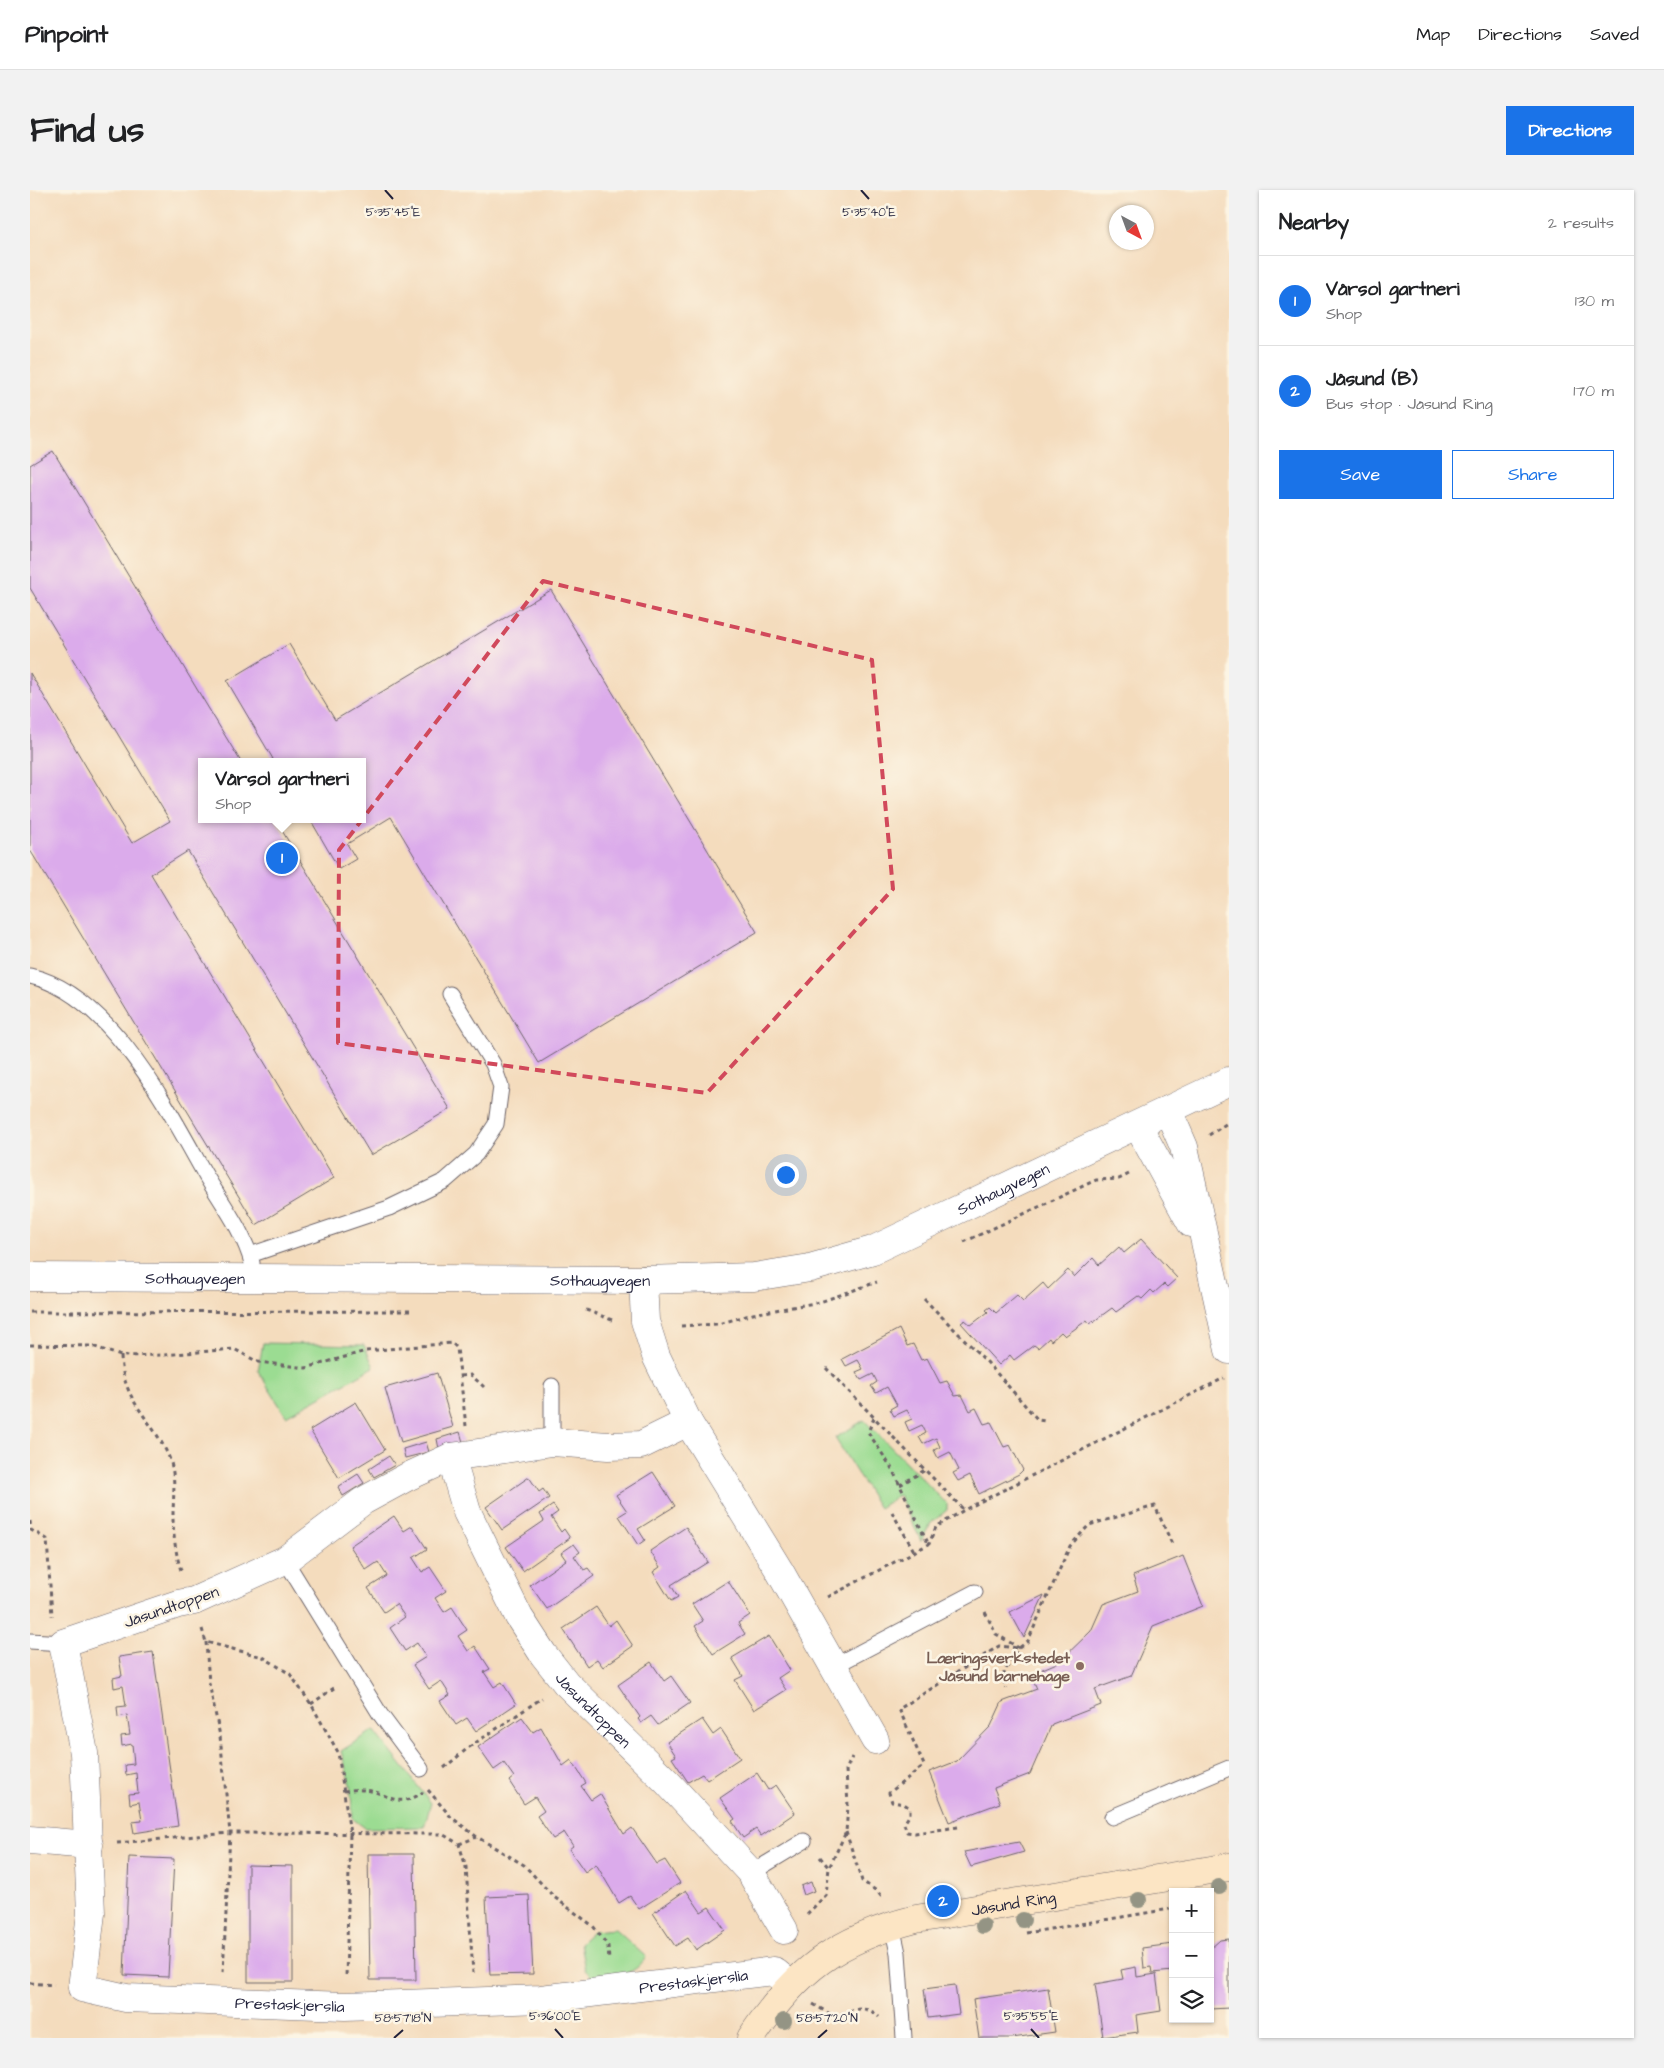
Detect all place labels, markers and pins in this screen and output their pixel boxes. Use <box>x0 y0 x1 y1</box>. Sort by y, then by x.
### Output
pin: 1 <box>266 839 298 877</box>
place label: Læringsverkstedet Jåsund barnehage <box>927 1647 1071 1689</box>
marker: Læringsverkstedet Jåsund barnehage <box>1074 1660 1086 1672</box>
pin: 2 <box>927 1882 959 1920</box>

